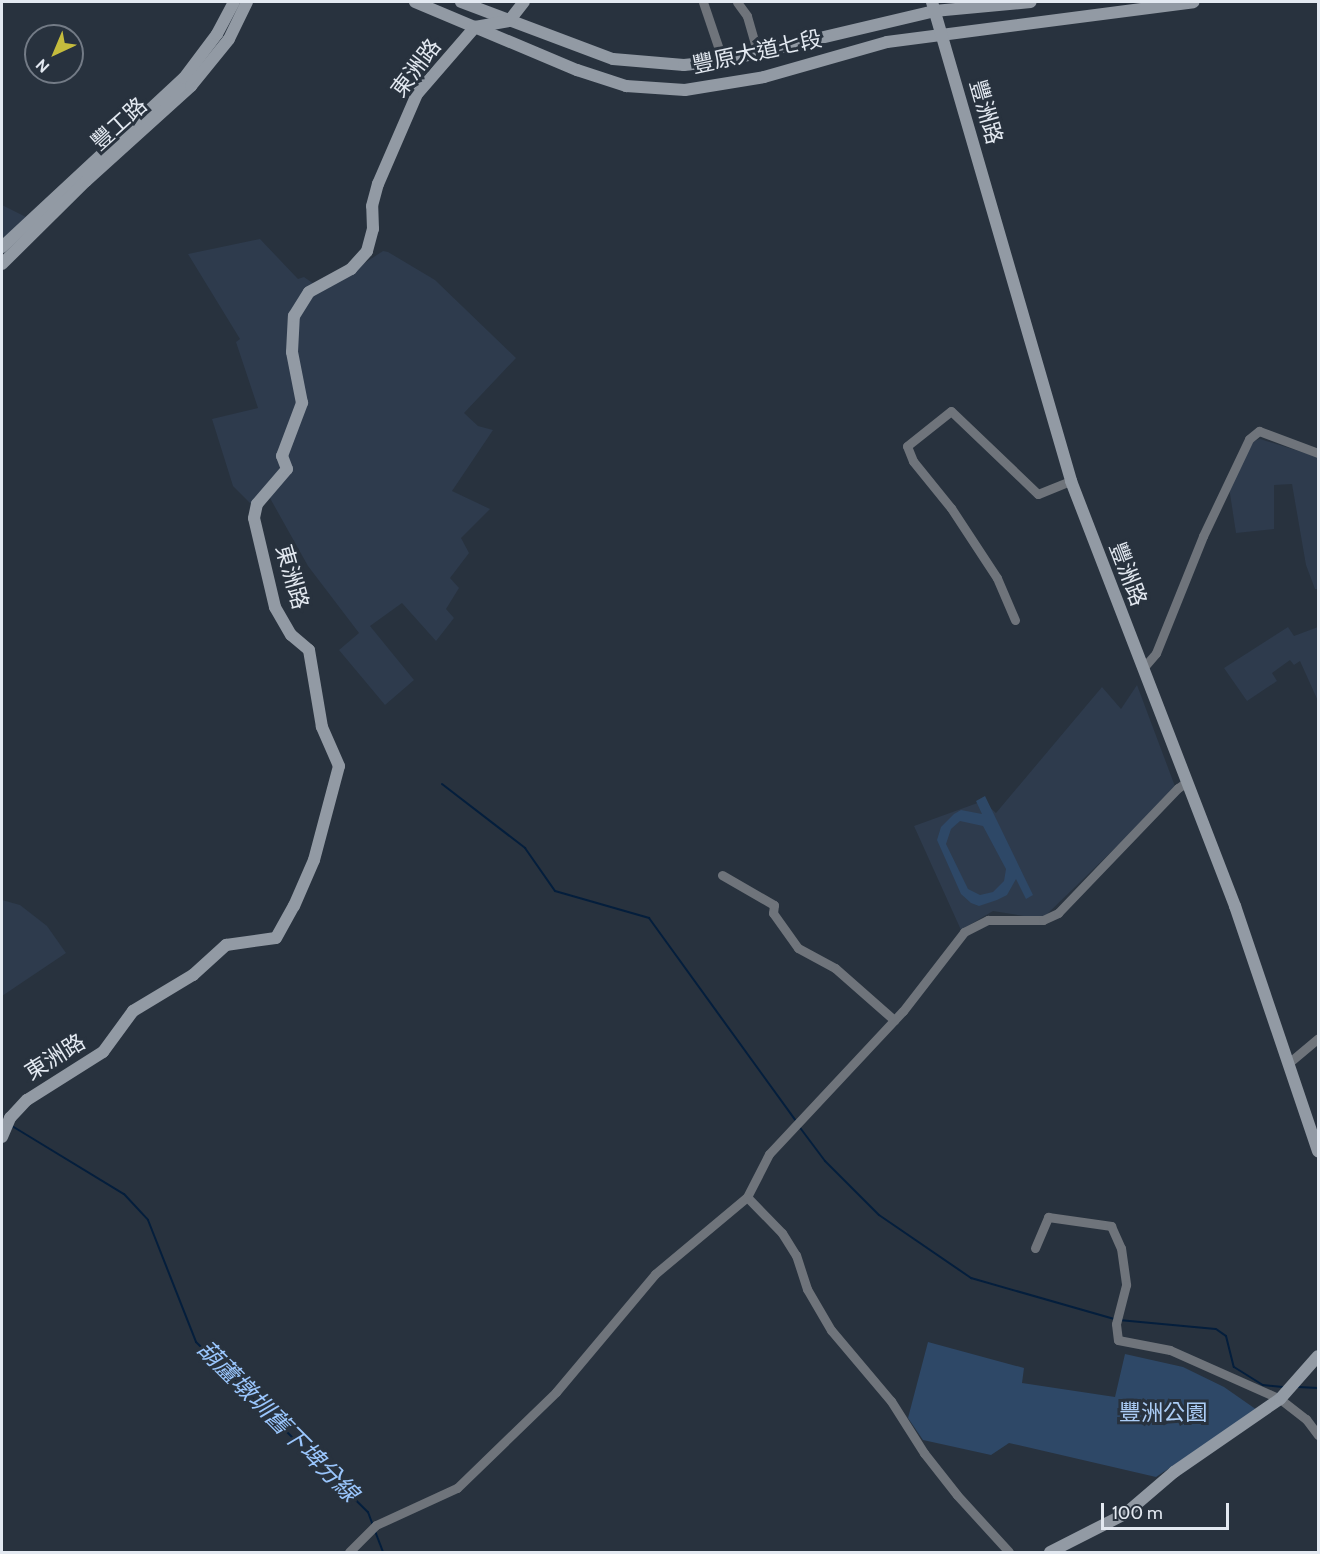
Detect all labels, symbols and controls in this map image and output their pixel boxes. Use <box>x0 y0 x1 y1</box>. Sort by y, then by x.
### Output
north arrow <box>24 24 84 84</box>
street label: 豐原大道七段 <box>690 25 824 79</box>
street label: 東洲路 <box>386 34 446 102</box>
text: N <box>32 55 53 77</box>
street label: 豐洲路 <box>964 77 1008 147</box>
street label: 豐工路 <box>86 92 152 156</box>
street label: 豐洲路 <box>1104 538 1152 610</box>
street label: 東洲路 <box>270 542 314 612</box>
street label: 東洲路 <box>20 1028 90 1086</box>
water label: 葫蘆墩圳舊下埤分線 <box>191 1334 365 1508</box>
park label: 豐洲公園 <box>1119 1400 1207 1426</box>
scale bar <box>1104 1491 1232 1529</box>
text: 100 m <box>1112 1502 1163 1524</box>

